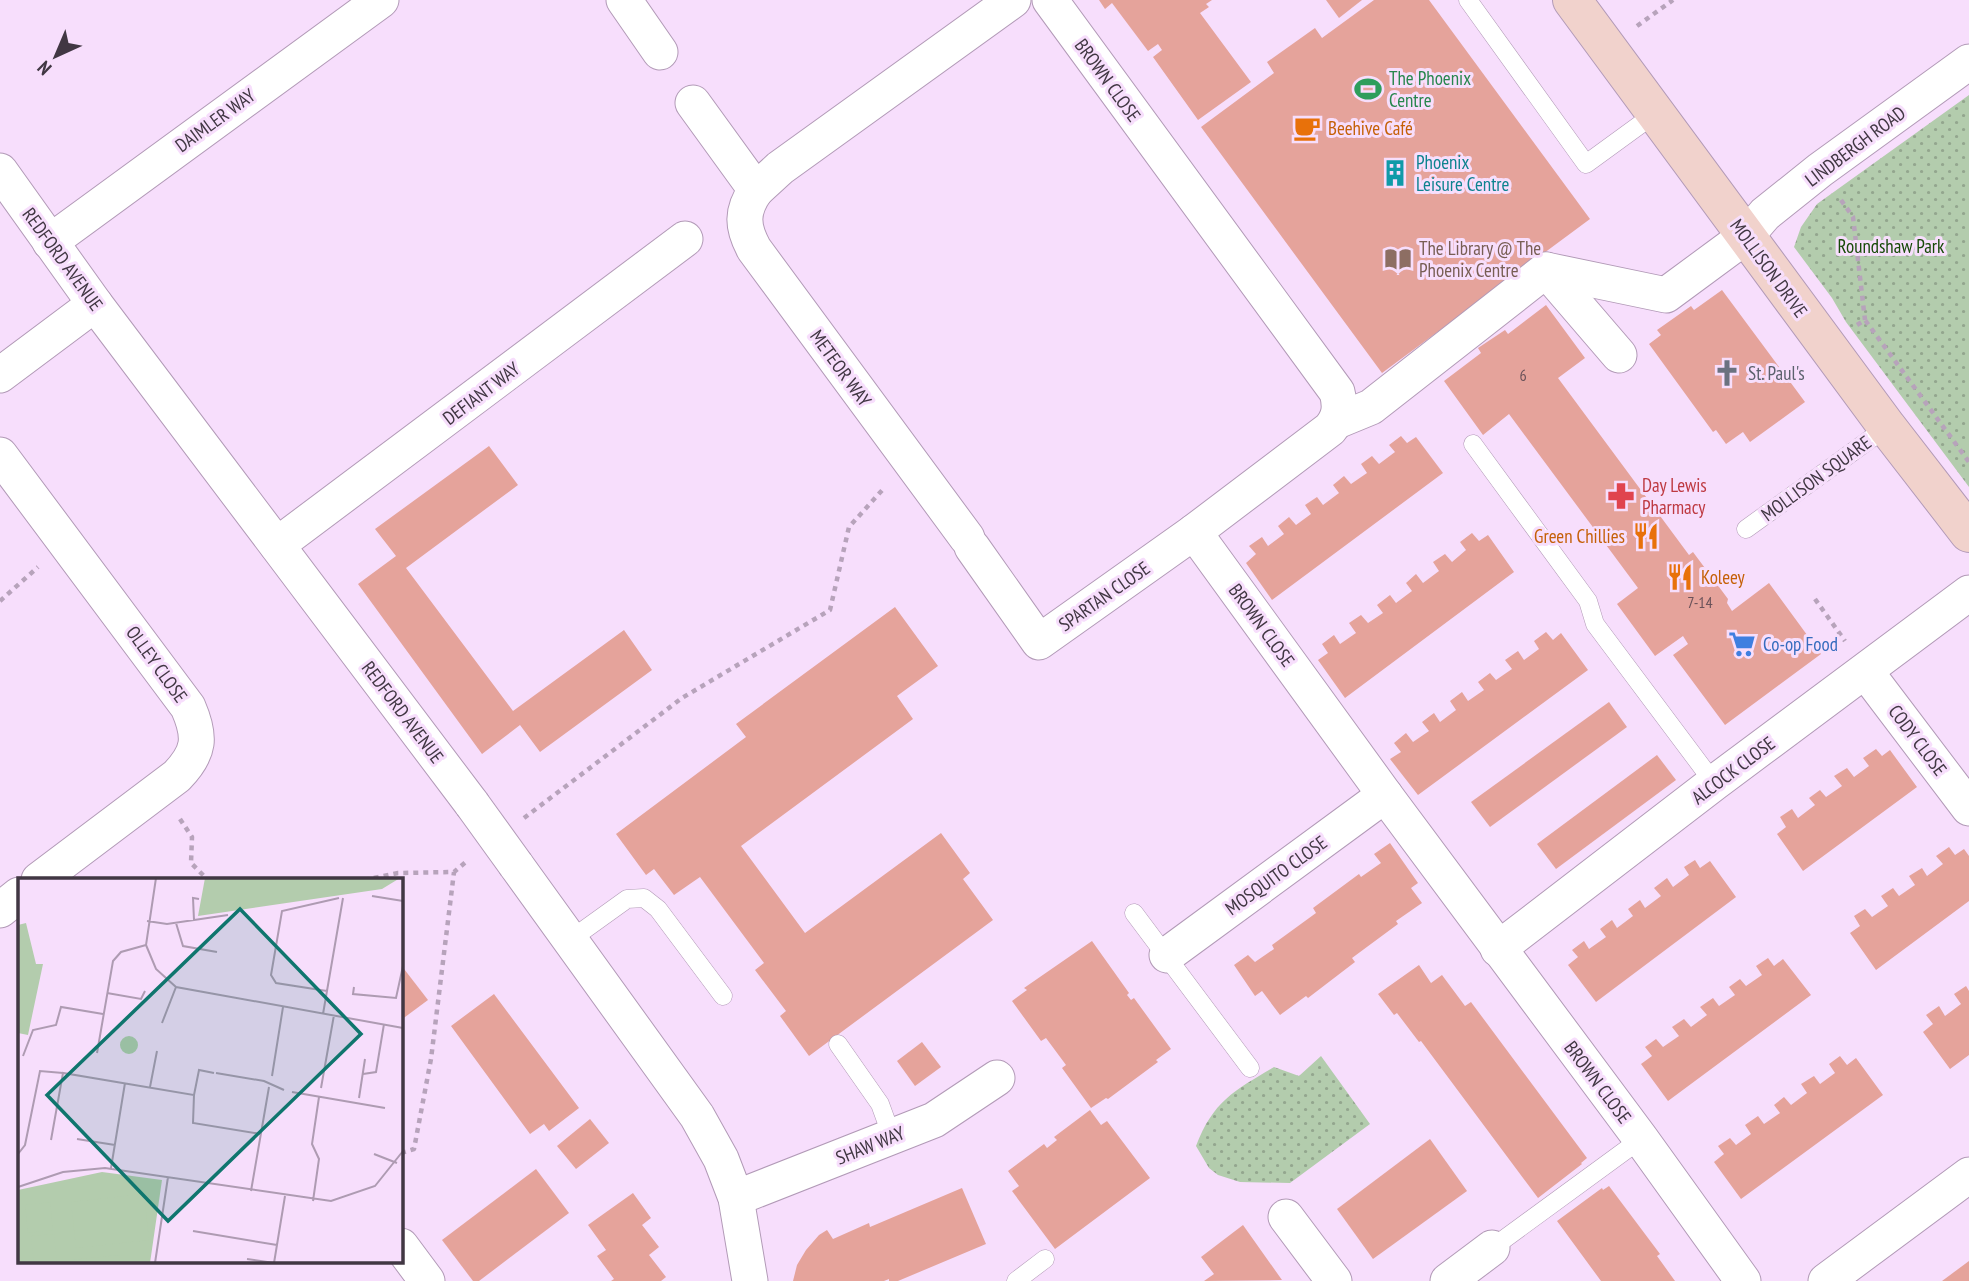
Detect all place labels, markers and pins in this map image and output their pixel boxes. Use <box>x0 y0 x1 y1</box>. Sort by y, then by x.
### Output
place label: The Phoenix Centre <box>1389 66 1471 112</box>
sports icon: The Phoenix Centre <box>1353 74 1383 104</box>
cafe icon: Beehive Café <box>1292 113 1322 143</box>
place label: Beehive Café <box>1328 116 1413 140</box>
place label: Phoenix Leisure Centre <box>1416 150 1510 196</box>
building icon: Phoenix Leisure Centre <box>1380 158 1410 188</box>
place label: The Library @ The Phoenix Centre <box>1419 236 1541 282</box>
library icon: The Library @ The Phoenix Centre <box>1383 244 1413 274</box>
church icon: St. Paul's <box>1712 358 1742 388</box>
place label: St. Paul's <box>1748 361 1805 385</box>
place label: Day Lewis Pharmacy <box>1642 473 1707 519</box>
pharmacy icon: Day Lewis Pharmacy <box>1606 481 1636 511</box>
restaurant icon: Green Chillies <box>1631 521 1661 551</box>
place label: Green Chillies <box>1534 524 1625 548</box>
restaurant icon: Koleey <box>1665 562 1695 592</box>
place label: Koleey <box>1701 565 1745 589</box>
supermarket icon: Co-op Food <box>1727 629 1757 659</box>
place label: Co-op Food <box>1763 632 1838 656</box>

